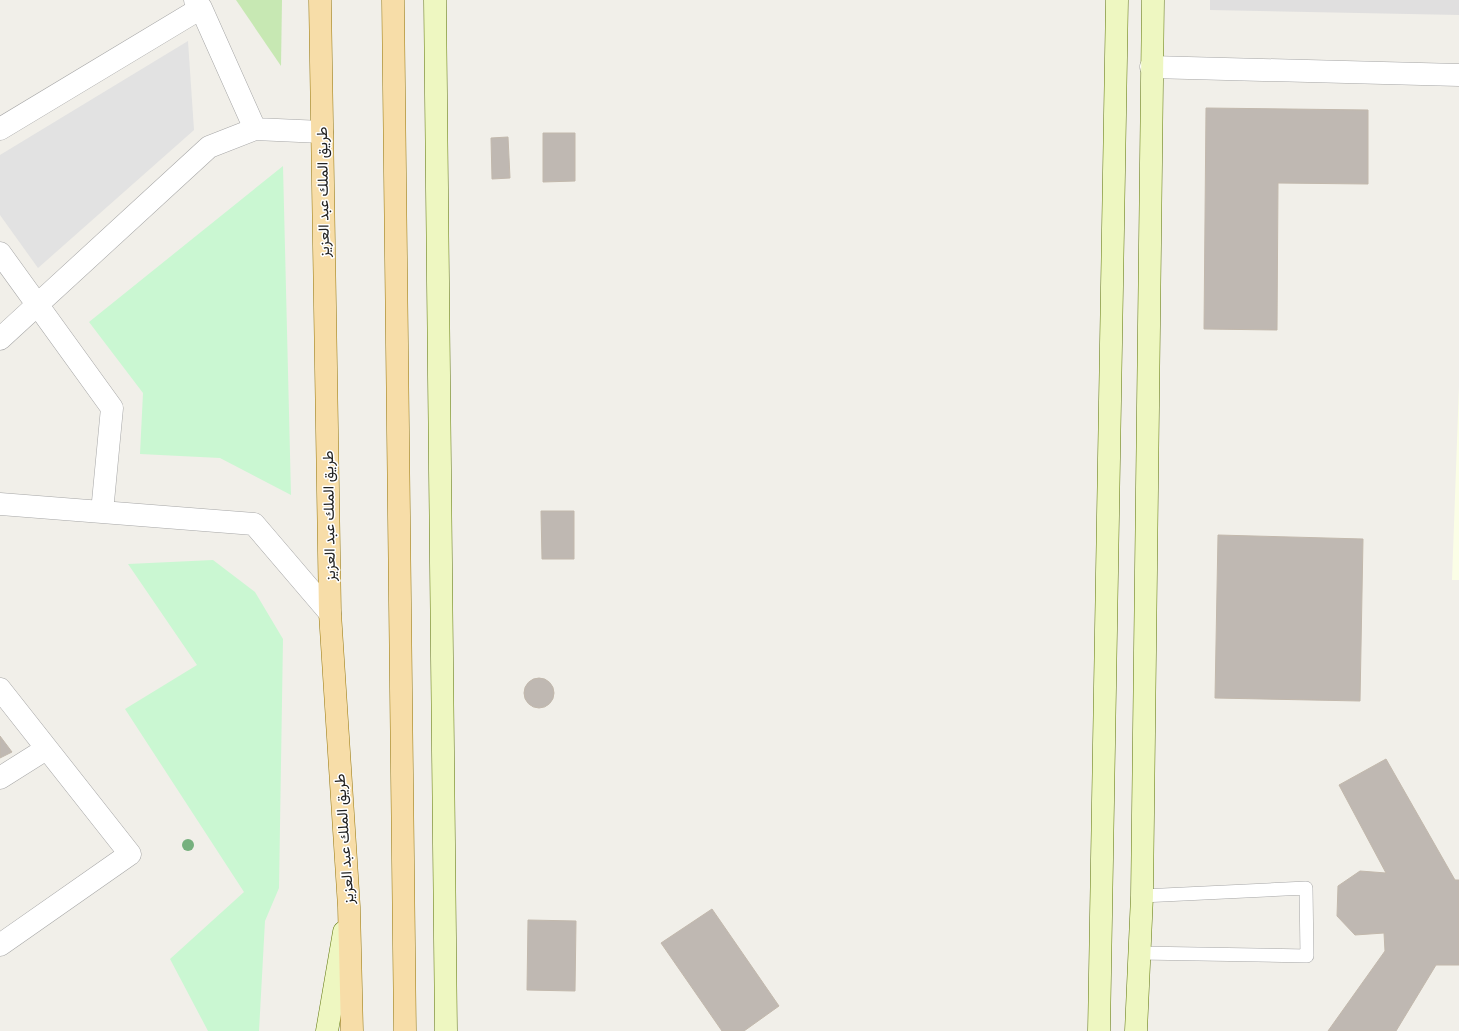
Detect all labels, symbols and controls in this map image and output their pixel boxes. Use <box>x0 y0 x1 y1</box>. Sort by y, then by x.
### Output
street label: طريق الملك عبد العزيز <box>313 126 334 259</box>
street label: طريق الملك عبد العزيز <box>319 450 340 583</box>
street label: طريق الملك عبد العزيز <box>330 773 359 906</box>

